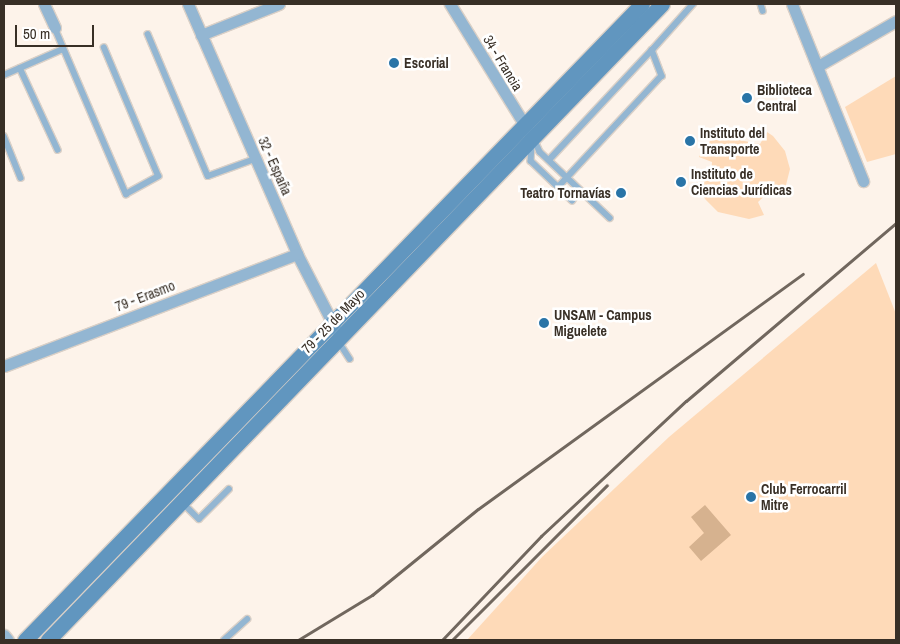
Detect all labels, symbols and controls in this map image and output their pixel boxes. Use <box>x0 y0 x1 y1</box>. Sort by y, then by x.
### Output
scale bar <box>18 15 96 47</box>
text: 50 m <box>23 23 50 44</box>
street label: 34 - Francia <box>480 32 526 94</box>
place label: Escorial <box>404 55 449 71</box>
marker: Escorial <box>388 57 400 69</box>
place label: Biblioteca Central <box>757 82 812 114</box>
marker: Biblioteca Central <box>741 92 753 104</box>
place label: Instituto del Transporte <box>700 125 765 158</box>
street label: 32 - España <box>255 134 295 198</box>
marker: Instituto del Transporte <box>684 135 696 147</box>
place label: Instituto de Ciencias Jurídicas <box>691 166 792 198</box>
marker: Instituto de Ciencias Jurídicas <box>675 176 687 188</box>
place label: Teatro Tornavías <box>520 185 611 201</box>
marker: Teatro Tornavías <box>615 187 627 199</box>
street label: 79 - Erasmo <box>113 277 177 315</box>
street label: 79 - 25 de Mayo <box>298 285 368 357</box>
place label: UNSAM - Campus Miguelete <box>554 307 652 340</box>
marker: UNSAM - Campus Miguelete <box>538 317 550 329</box>
place label: Club Ferrocarril Mitre <box>761 481 847 514</box>
marker: Club Ferrocarril Mitre <box>745 491 757 503</box>

